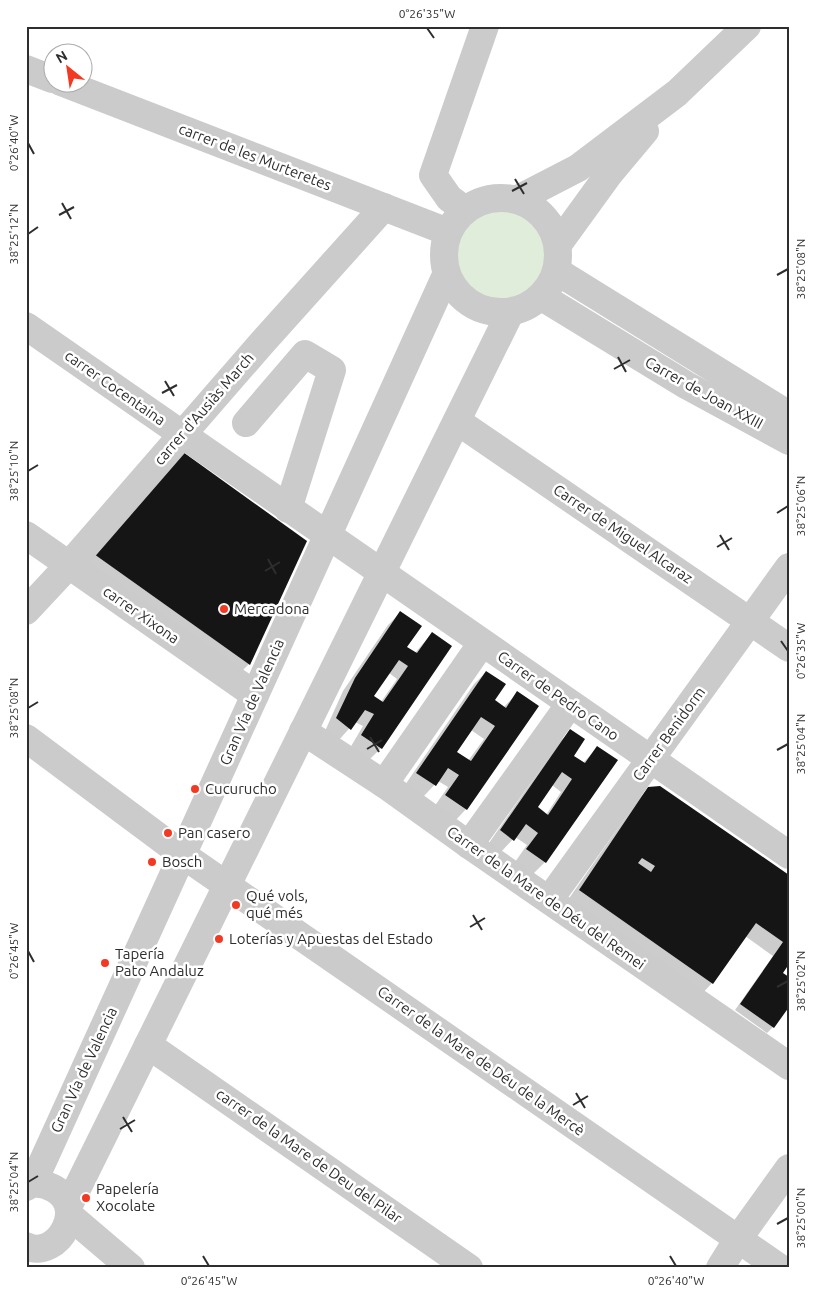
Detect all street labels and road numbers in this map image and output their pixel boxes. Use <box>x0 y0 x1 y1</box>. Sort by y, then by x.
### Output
street label: carrer de les Murteretes <box>176 120 334 194</box>
street label: carrer Cocentaina <box>62 347 169 429</box>
street label: carrer d'Ausiàs March <box>150 349 257 468</box>
street label: Carrer de Joan XXIII <box>642 353 766 432</box>
street label: Carrer de Miguel Alcaraz <box>550 481 696 587</box>
street label: carrer Xixona <box>100 582 183 647</box>
street label: Gran Vía de Valencia <box>216 636 287 768</box>
street label: Carrer de Pedro Cano <box>494 647 622 744</box>
street label: Carrer Benidorm <box>629 683 708 784</box>
street label: Carrer de la Mare de Déu del Remei <box>444 822 649 973</box>
street label: Carrer de la Mare de Déu de la Mercè <box>375 982 588 1139</box>
street label: Gran Vía de Valencia <box>47 1004 120 1135</box>
street label: carrer de la Mare de Deu del Pilar <box>213 1085 406 1227</box>

